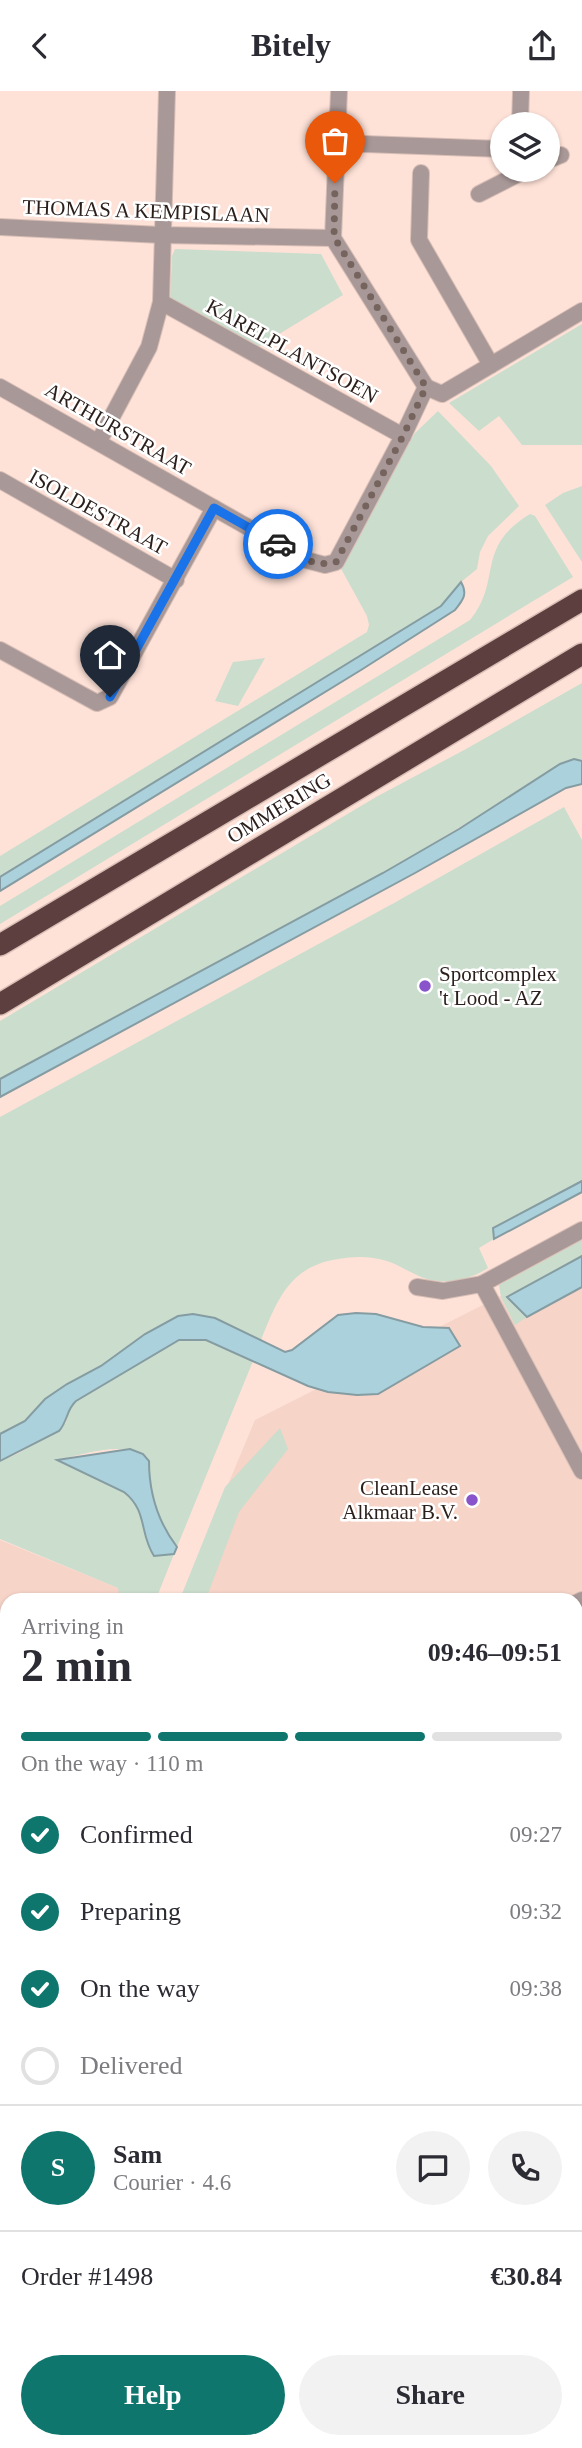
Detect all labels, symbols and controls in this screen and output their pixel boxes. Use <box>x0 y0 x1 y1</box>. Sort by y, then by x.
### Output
icon: back <box>21 27 59 65</box>
text: Bitely <box>251 27 331 63</box>
icon: share <box>523 27 561 65</box>
pin <box>305 111 365 183</box>
map controls <box>490 112 560 182</box>
button: layers <box>490 112 560 182</box>
icon: bag <box>316 122 354 160</box>
street label: THOMAS A KEMPISLAAN <box>22 195 270 227</box>
street label: KARELPLANTSOEN <box>202 294 382 408</box>
street label: ARTHURSTRAAT <box>41 378 195 481</box>
street label: ISOLDESTRAAT <box>25 464 171 560</box>
courier <box>243 509 313 579</box>
icon: car <box>259 525 297 563</box>
pin <box>80 625 140 697</box>
icon: home <box>91 636 129 674</box>
street label: OMMERING <box>223 768 335 848</box>
place label: Sportcomplex 't Lood - AZ <box>439 962 557 1010</box>
marker: Sportcomplex 't Lood - AZ <box>417 978 433 994</box>
place label: CleanLease Alkmaar B.V. <box>342 1476 458 1524</box>
marker: CleanLease Alkmaar B.V. <box>464 1492 480 1508</box>
text: Arriving in <box>21 1614 124 1639</box>
text: 09:46–09:51 <box>428 1638 562 1667</box>
text: 2 min <box>21 1640 132 1691</box>
text: On the way · 110 m <box>21 1751 203 1776</box>
icon: check <box>21 1816 59 1854</box>
text: Confirmed <box>80 1820 193 1849</box>
text: 09:27 <box>510 1822 562 1847</box>
icon: check <box>21 1893 59 1931</box>
text: Preparing <box>80 1897 181 1926</box>
text: 09:32 <box>510 1899 562 1924</box>
icon: check <box>21 1970 59 2008</box>
text: On the way <box>80 1974 200 2003</box>
text: 09:38 <box>510 1976 562 2001</box>
text: Delivered <box>80 2051 183 2080</box>
button: chat <box>396 2131 470 2205</box>
button: phone <box>488 2131 562 2205</box>
text: Sam <box>113 2140 162 2169</box>
text: S <box>51 2153 65 2182</box>
text: Courier · 4.6 <box>113 2170 231 2195</box>
text: Order #1498 <box>21 2262 153 2291</box>
text: €30.84 <box>491 2262 562 2291</box>
button: Help <box>21 2355 285 2435</box>
button: Share <box>299 2355 562 2435</box>

